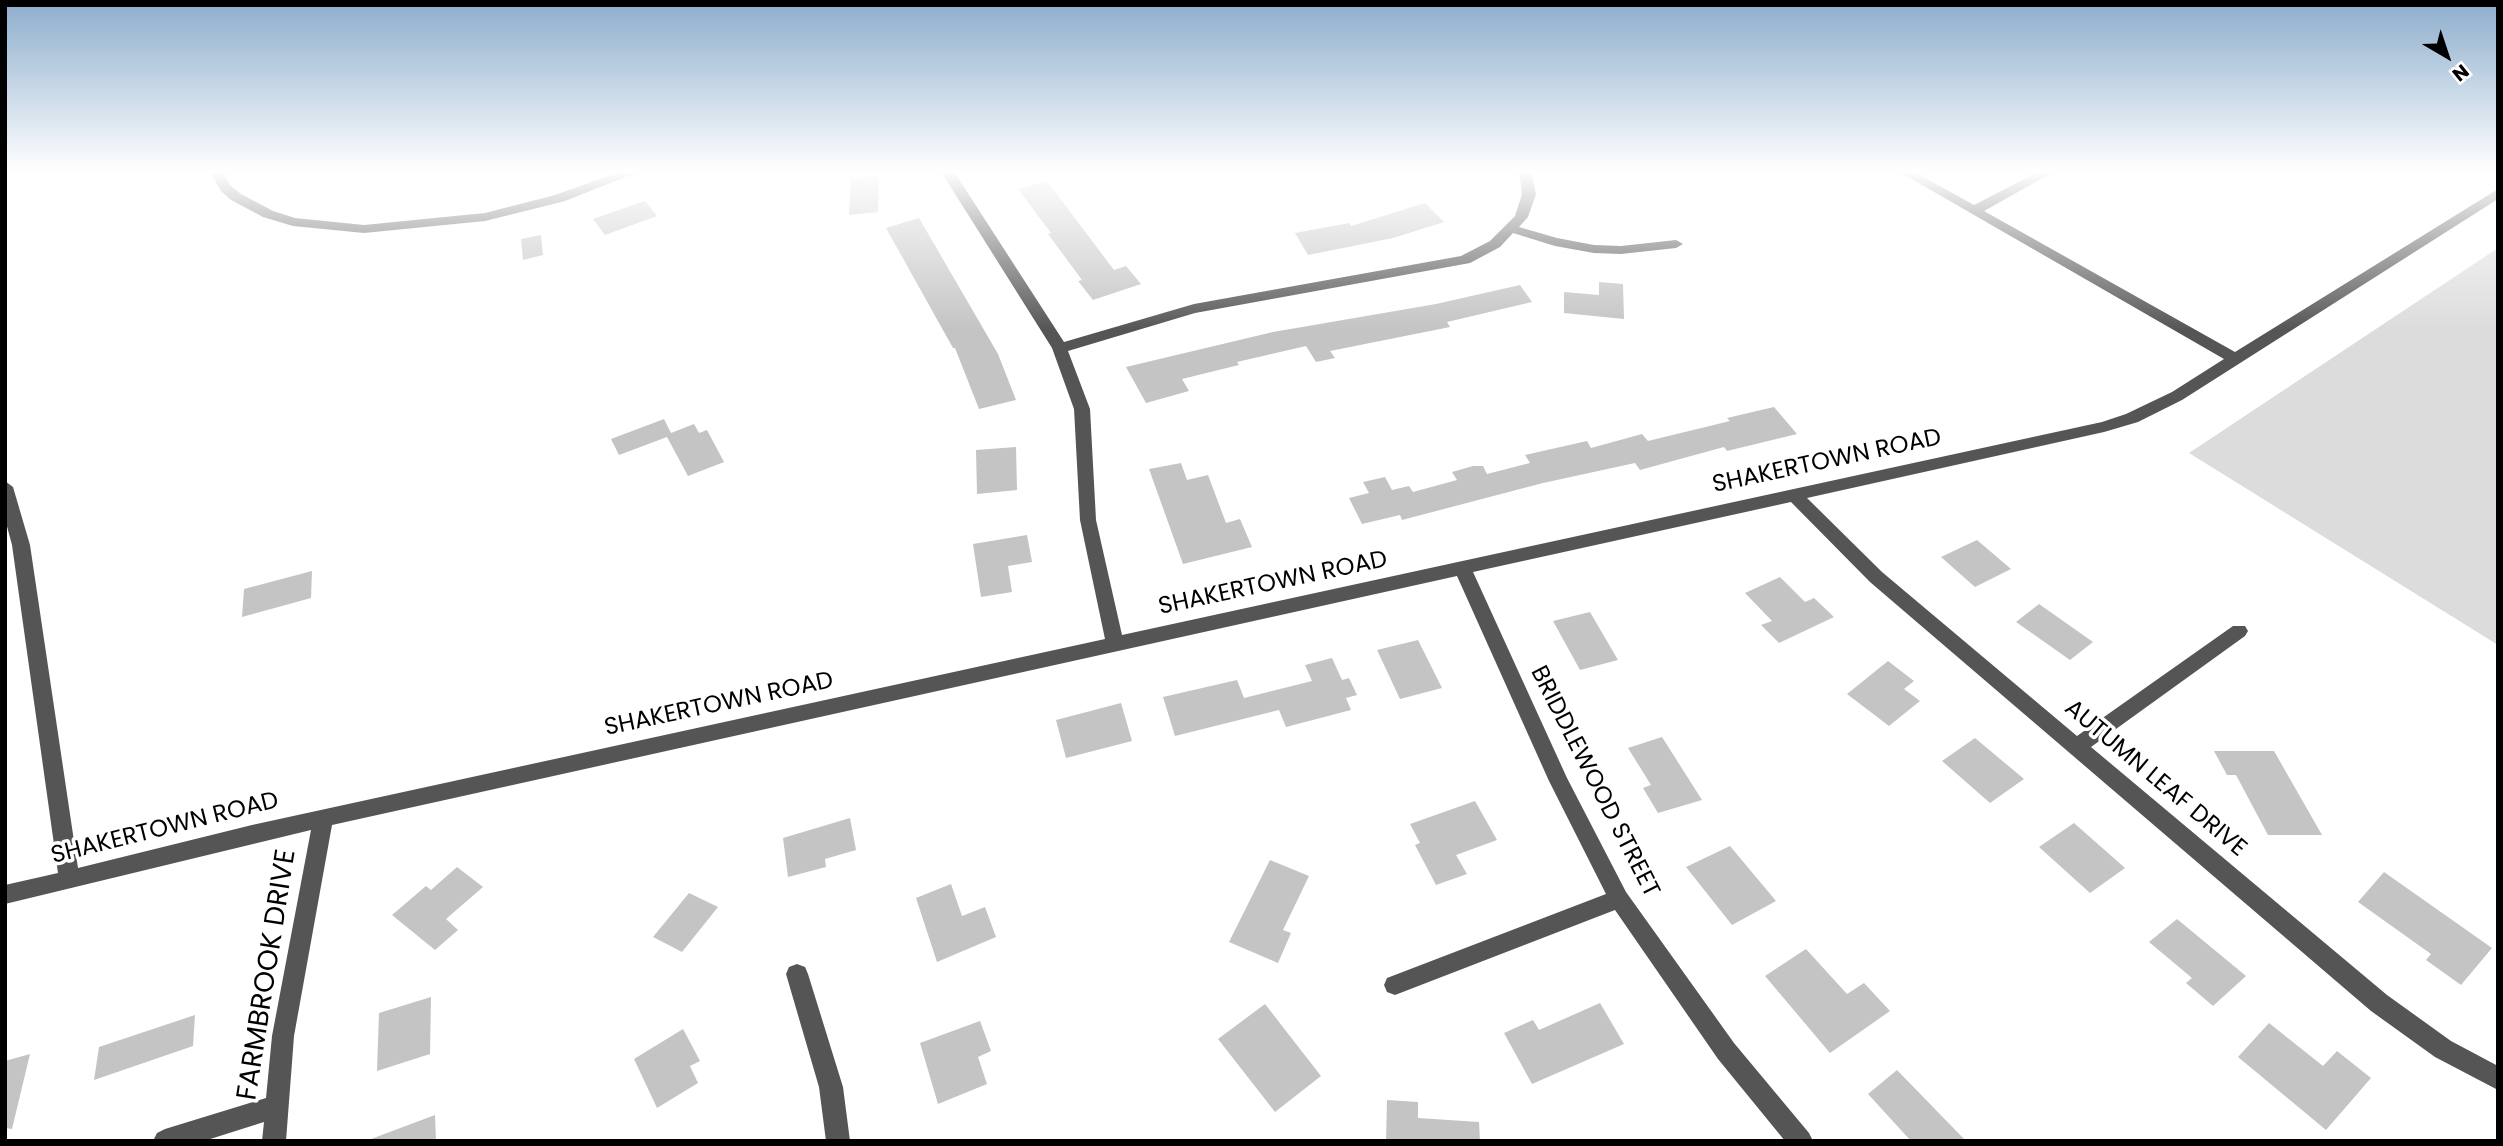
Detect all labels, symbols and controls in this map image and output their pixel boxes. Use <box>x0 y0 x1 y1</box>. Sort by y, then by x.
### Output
north arrow <box>2412 21 2482 91</box>
text: N <box>2446 58 2475 88</box>
street label: SHAKERTOWN ROAD <box>1710 424 1944 500</box>
street label: SHAKERTOWN ROAD <box>1156 546 1390 622</box>
street label: BRIDDLEWOOD STREET <box>1523 662 1665 902</box>
street label: SHAKERTOWN ROAD <box>602 667 836 743</box>
street label: AUTUMN LEAF DRIVE <box>2058 694 2252 864</box>
street label: SHAKERTOWN ROAD <box>48 787 282 871</box>
street label: FARMBROOK DRIVE <box>232 847 304 1103</box>

